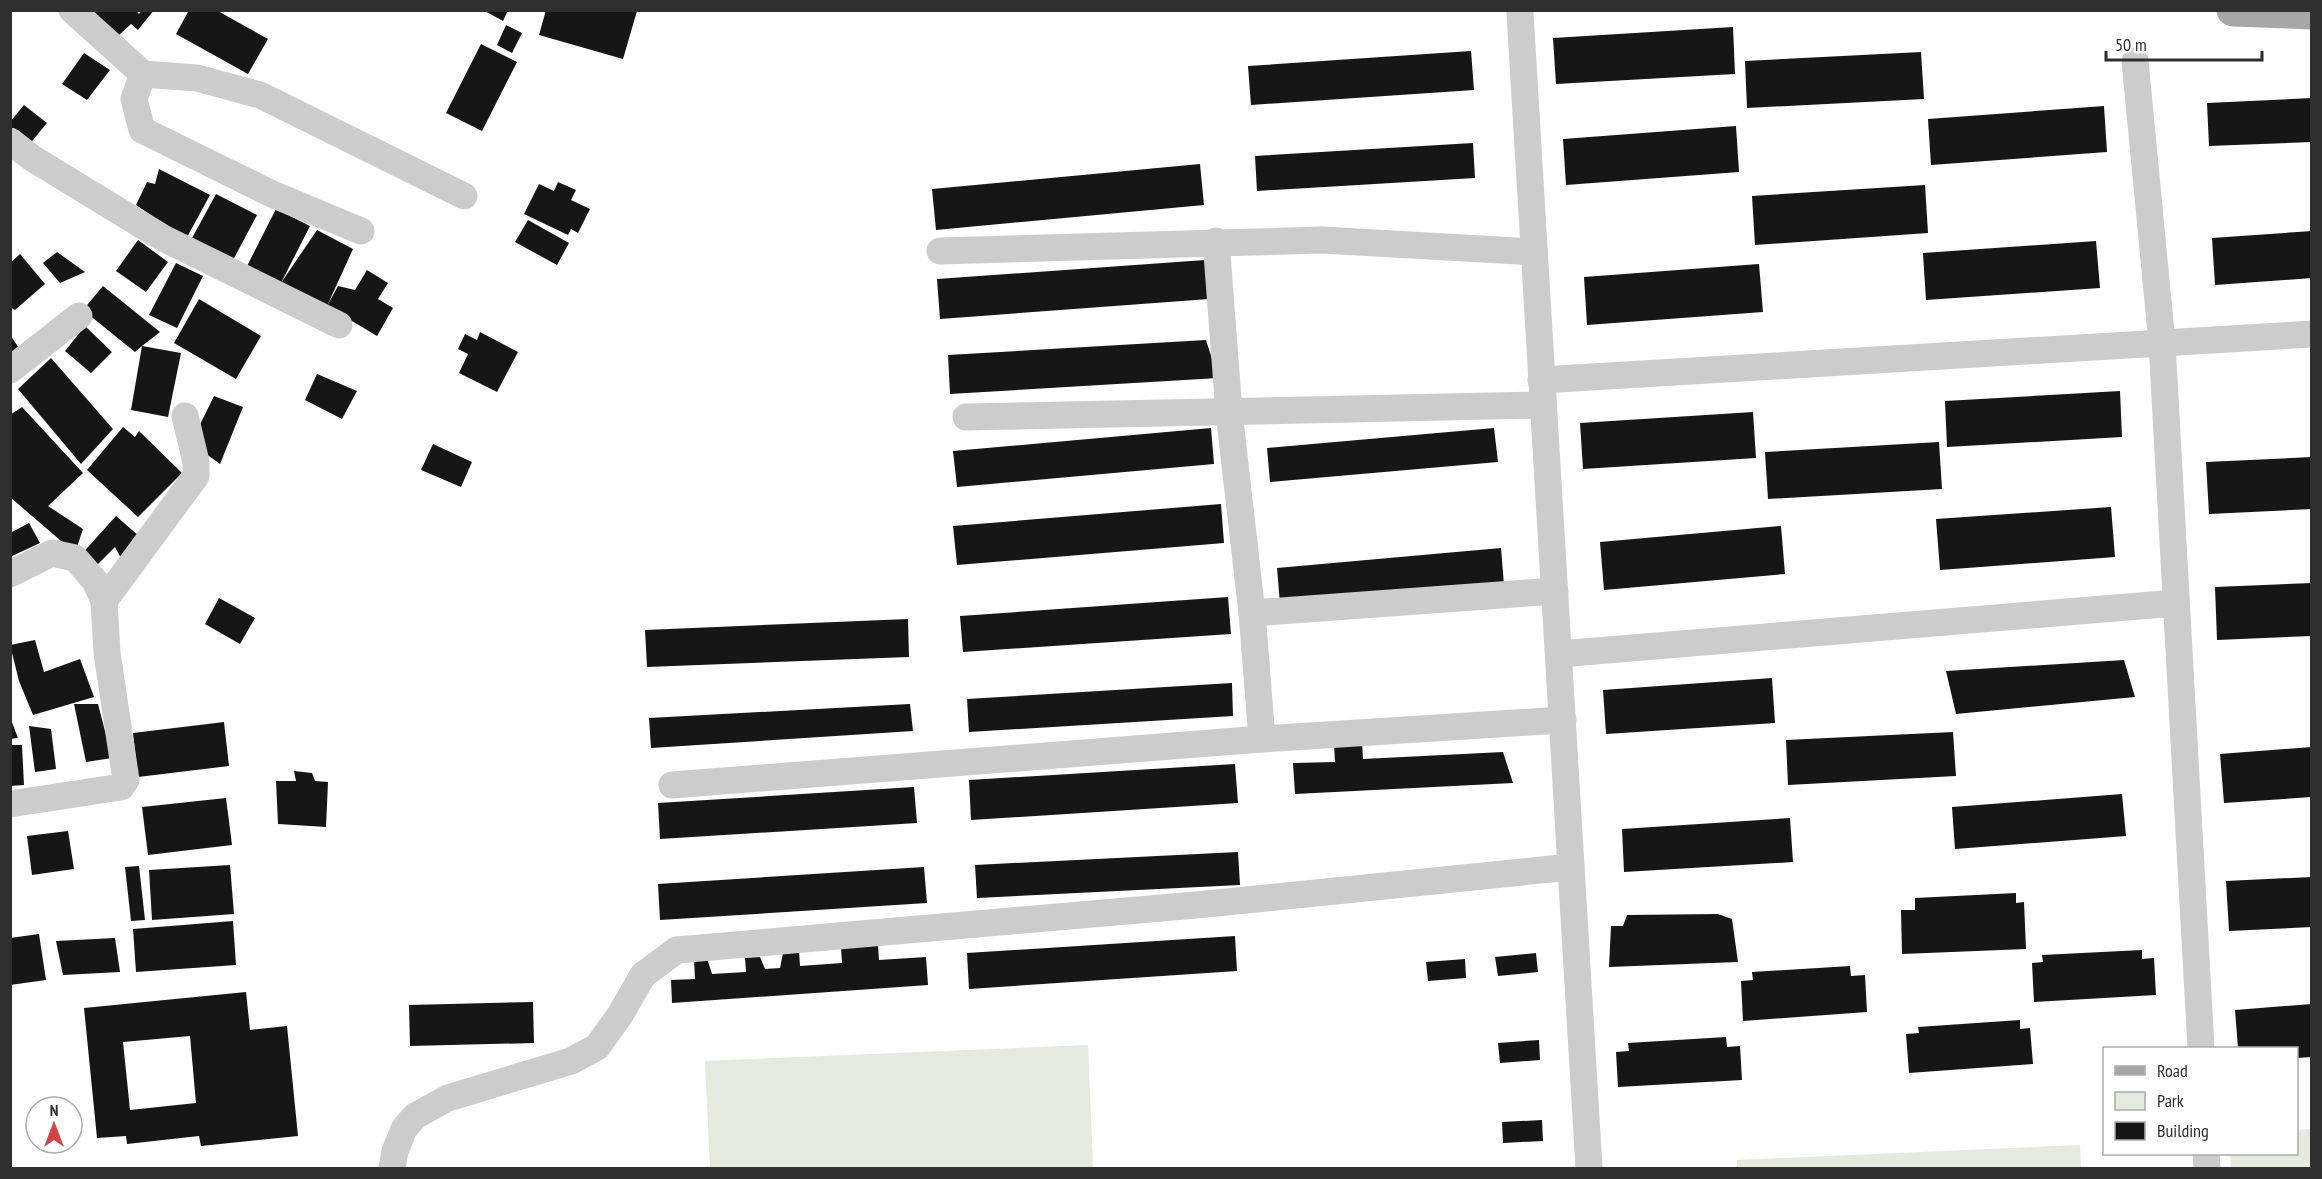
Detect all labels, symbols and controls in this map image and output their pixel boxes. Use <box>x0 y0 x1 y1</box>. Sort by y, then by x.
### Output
scale bar <box>2106 24 2262 62</box>
text: 50 m <box>2115 33 2147 56</box>
legend <box>2103 1047 2298 1155</box>
text: Road <box>2157 1059 2188 1082</box>
text: Park <box>2157 1089 2184 1112</box>
north arrow <box>24 1095 84 1155</box>
text: N <box>50 1100 58 1120</box>
text: Building <box>2157 1119 2209 1142</box>

